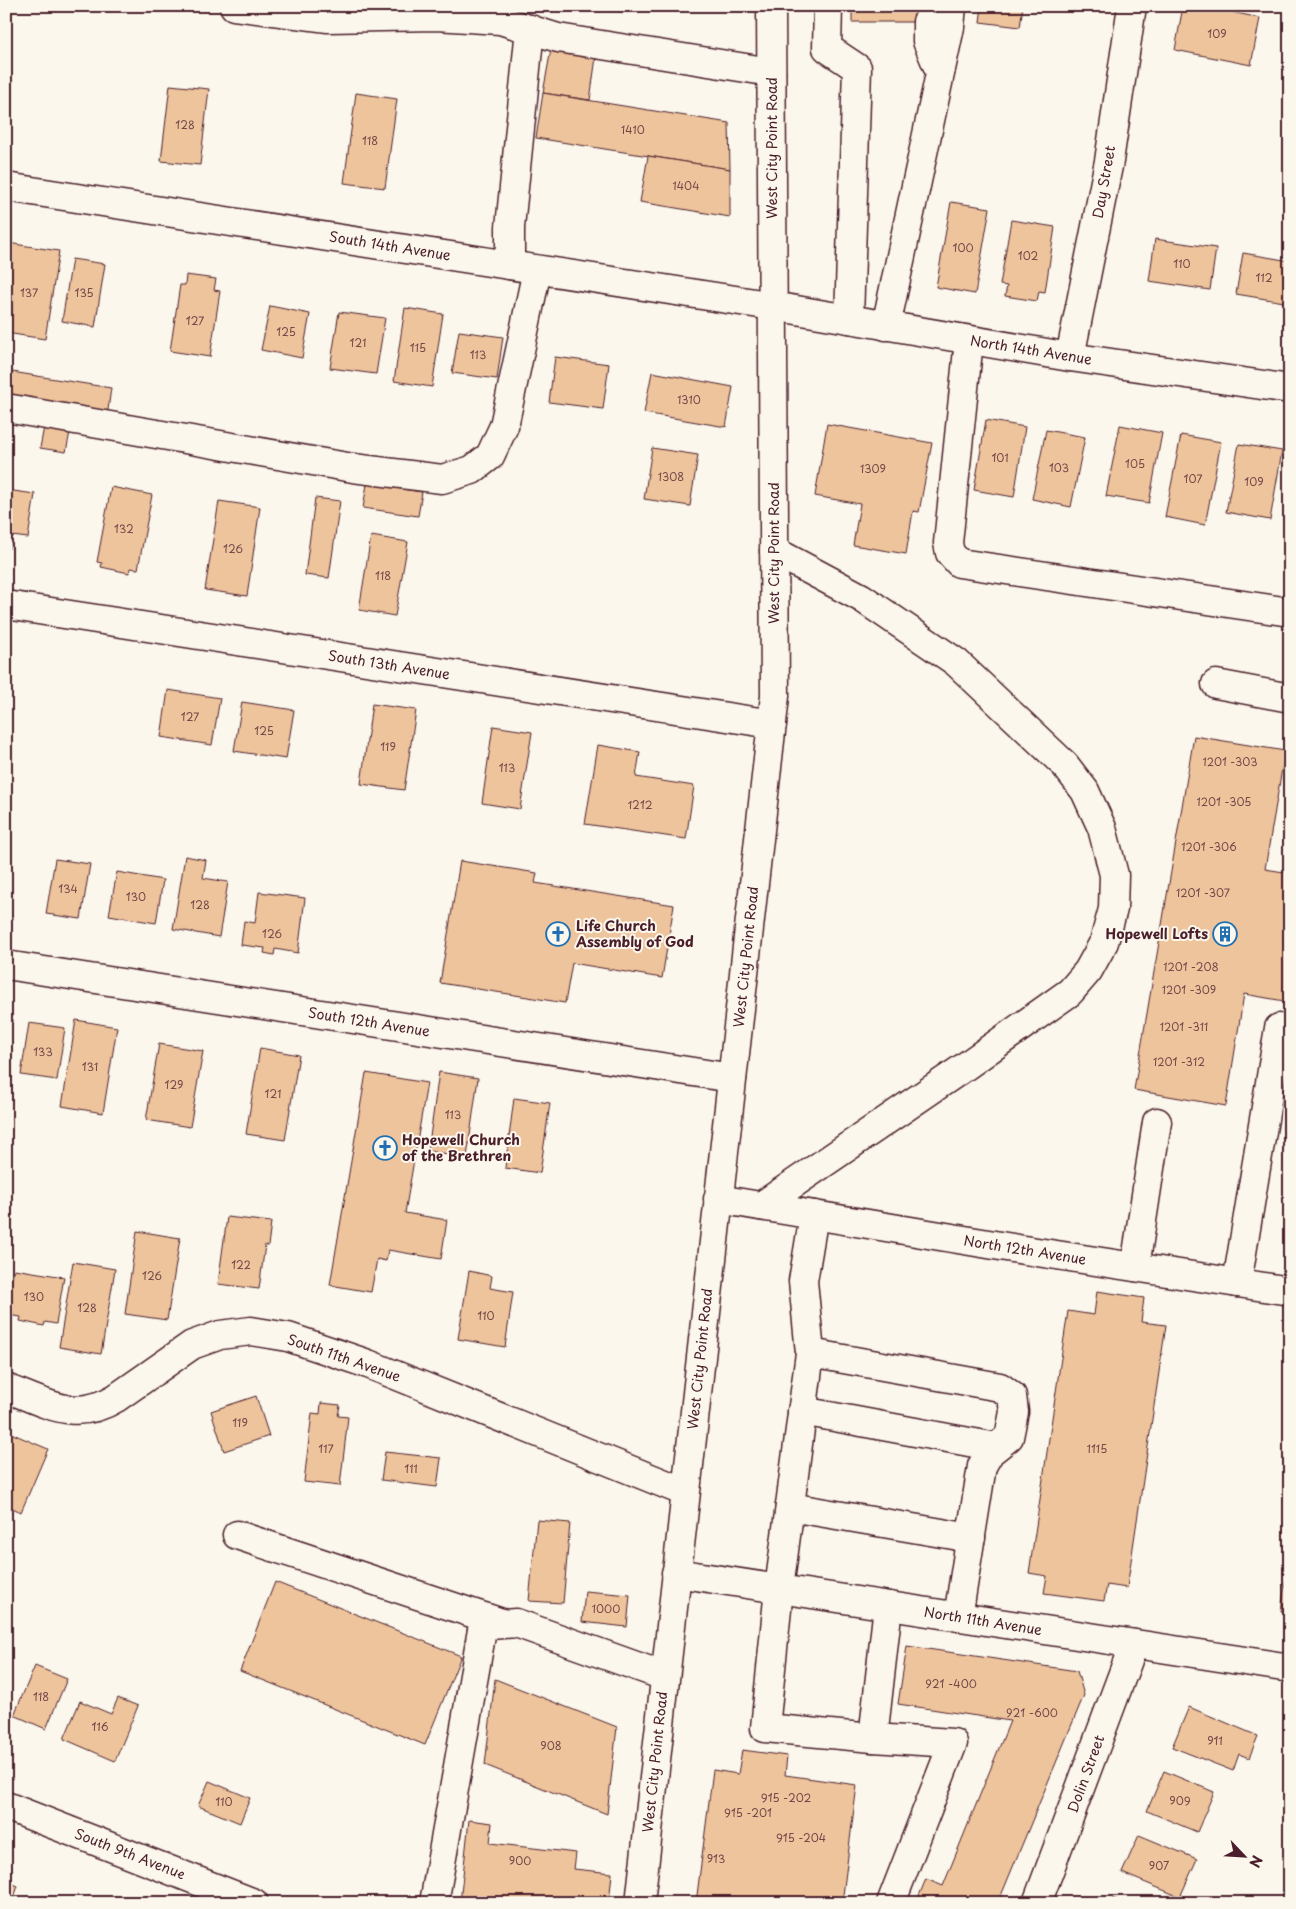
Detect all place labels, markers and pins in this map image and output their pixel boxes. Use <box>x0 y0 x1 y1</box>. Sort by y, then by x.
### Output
place label: Life Church Assembly of God <box>575 915 694 952</box>
church icon: Life Church Assembly of God <box>545 921 571 947</box>
building icon: Hopewell Lofts <box>1212 921 1238 947</box>
place label: Hopewell Lofts <box>1105 923 1208 944</box>
place label: Hopewell Church of the Brethren <box>402 1129 520 1166</box>
church icon: Hopewell Church of the Brethren <box>372 1135 398 1161</box>

